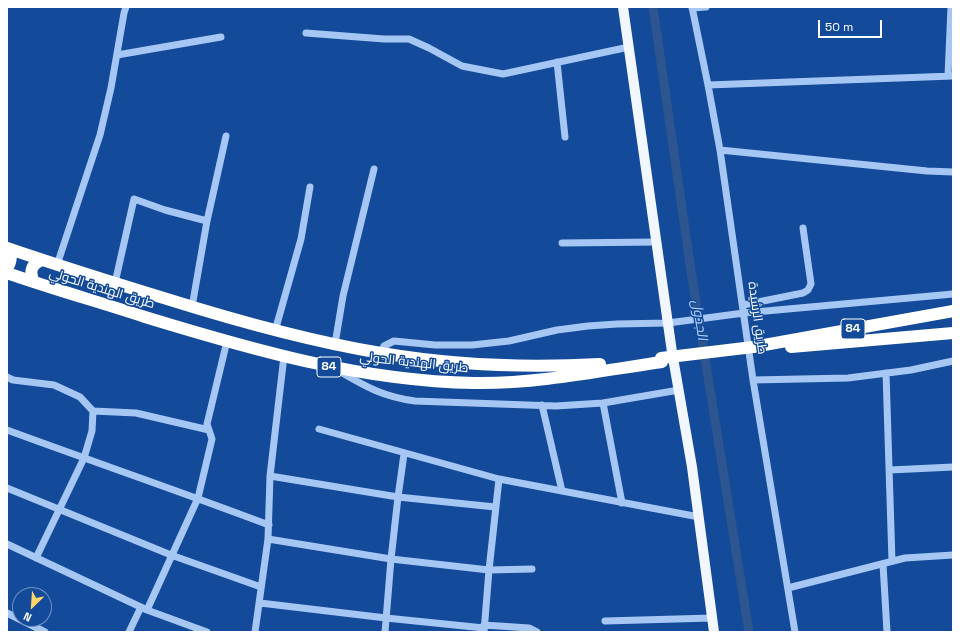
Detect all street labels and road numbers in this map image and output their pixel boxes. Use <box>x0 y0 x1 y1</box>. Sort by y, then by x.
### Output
street label: طريق الهندية الحولي <box>47 266 157 312</box>
street label: طريق الرشيدة <box>744 281 770 355</box>
road number: 84 <box>841 319 865 339</box>
street label: طريق الهندية الحولي <box>359 350 469 376</box>
road number: 84 <box>317 357 341 377</box>

